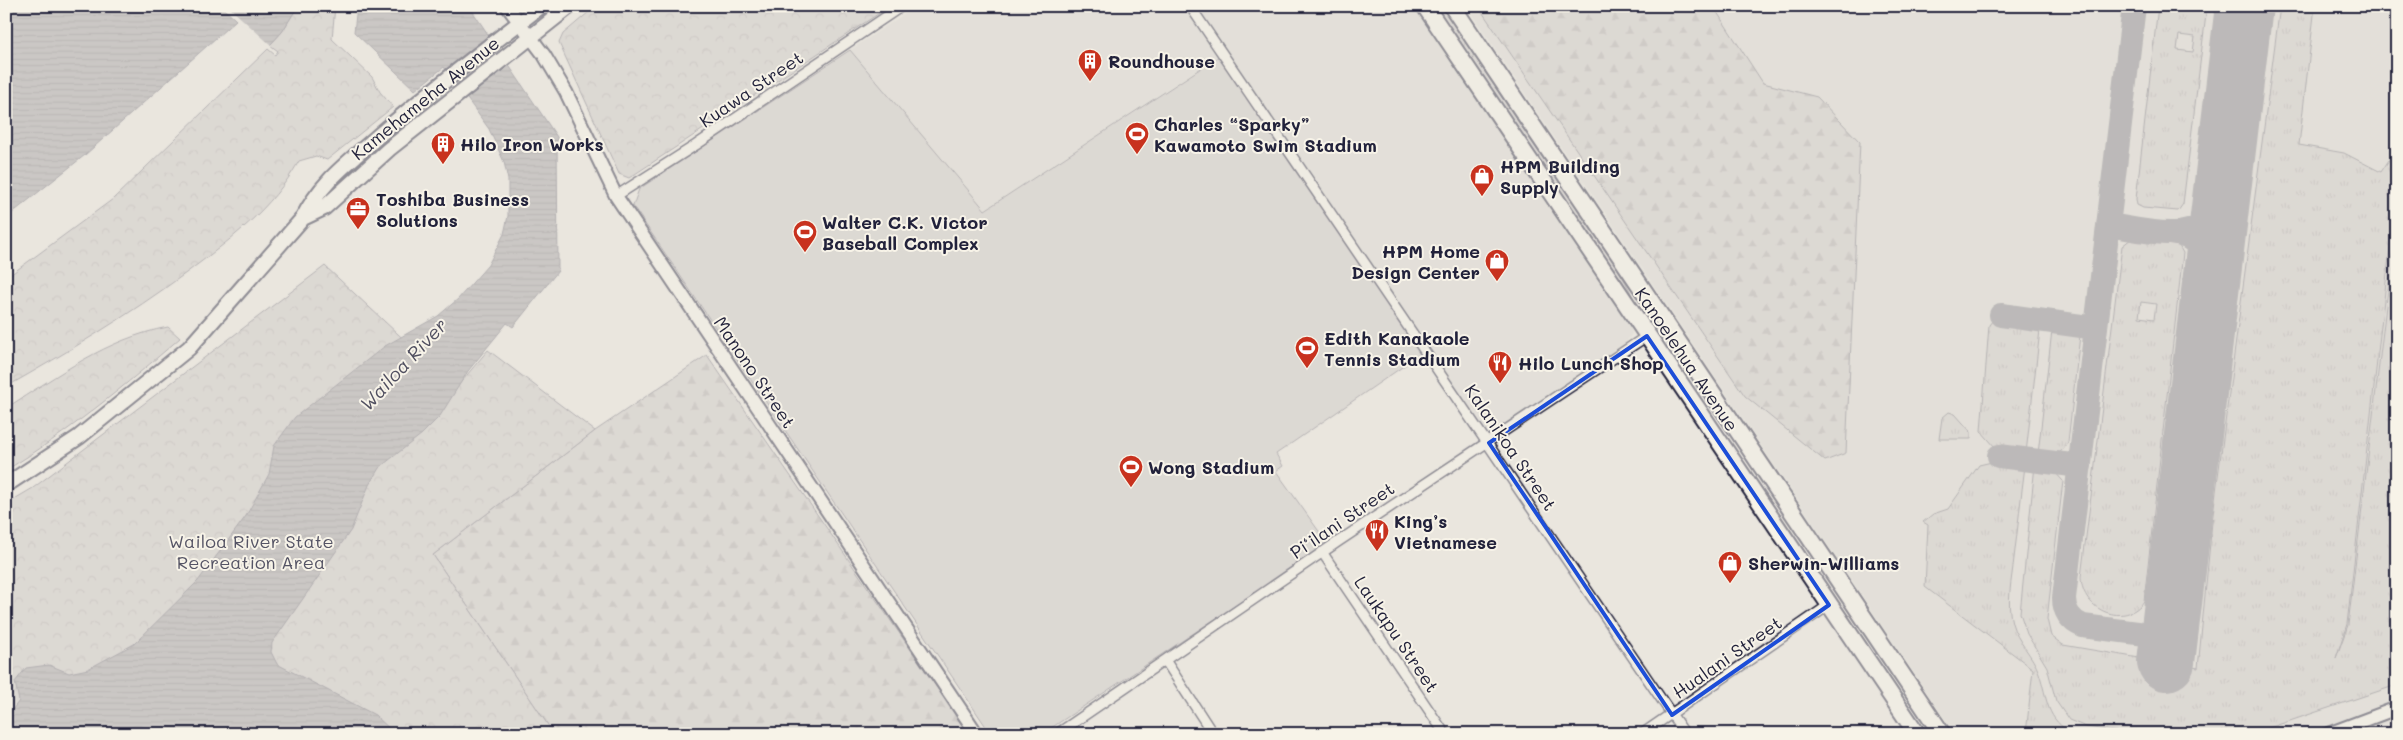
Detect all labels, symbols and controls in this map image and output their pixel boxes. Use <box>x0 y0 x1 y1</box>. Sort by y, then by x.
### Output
street label: Kamehameha Avenue <box>346 31 504 165</box>
street label: Kuawa Street <box>694 45 808 133</box>
building icon: Roundhouse <box>1077 48 1103 82</box>
place label: Roundhouse <box>1108 49 1215 73</box>
place label: Charles “Sparky” Kawamoto Swim Stadium <box>1154 112 1377 157</box>
sports icon: Charles “Sparky” Kawamoto Swim Stadium <box>1124 121 1150 155</box>
building icon: Hilo Iron Works <box>430 131 456 165</box>
place label: Hilo Iron Works <box>460 132 604 156</box>
place label: HPM Building Supply <box>1500 154 1620 199</box>
shop icon: HPM Building Supply <box>1469 163 1495 197</box>
place label: Toshiba Business Solutions <box>376 187 529 232</box>
office icon: Toshiba Business Solutions <box>345 196 371 230</box>
place label: Walter C.K. Victor Baseball Complex <box>822 210 988 255</box>
sports icon: Walter C.K. Victor Baseball Complex <box>792 219 818 253</box>
place label: HPM Home Design Center <box>1351 239 1480 284</box>
shop icon: HPM Home Design Center <box>1484 248 1510 282</box>
street label: Kanoelehua Avenue <box>1630 282 1744 436</box>
street label: Manono Street <box>709 311 801 433</box>
water label: Wailoa River <box>354 312 452 416</box>
place label: Edith Kanakaole Tennis Stadium <box>1324 326 1470 371</box>
sports icon: Edith Kanakaole Tennis Stadium <box>1294 335 1320 369</box>
restaurant icon: Hilo Lunch Shop <box>1487 350 1513 384</box>
place label: Hilo Lunch Shop <box>1518 351 1664 375</box>
street label: Kalanikoa Street <box>1460 379 1562 515</box>
sports icon: Wong Stadium <box>1118 454 1144 488</box>
place label: Wong Stadium <box>1148 455 1274 479</box>
street label: Pi‘ilani Street <box>1285 476 1399 564</box>
place label: King’s Vietnamese <box>1394 509 1497 554</box>
restaurant icon: King’s Vietnamese <box>1364 518 1390 552</box>
park label: Wailoa River State Recreation Area <box>168 529 334 574</box>
shop icon: Sherwin-Williams <box>1717 550 1743 584</box>
place label: Sherwin-Williams <box>1748 551 1899 575</box>
street label: Laukapu Street <box>1349 571 1445 697</box>
street label: Hualani Street <box>1668 610 1786 704</box>

